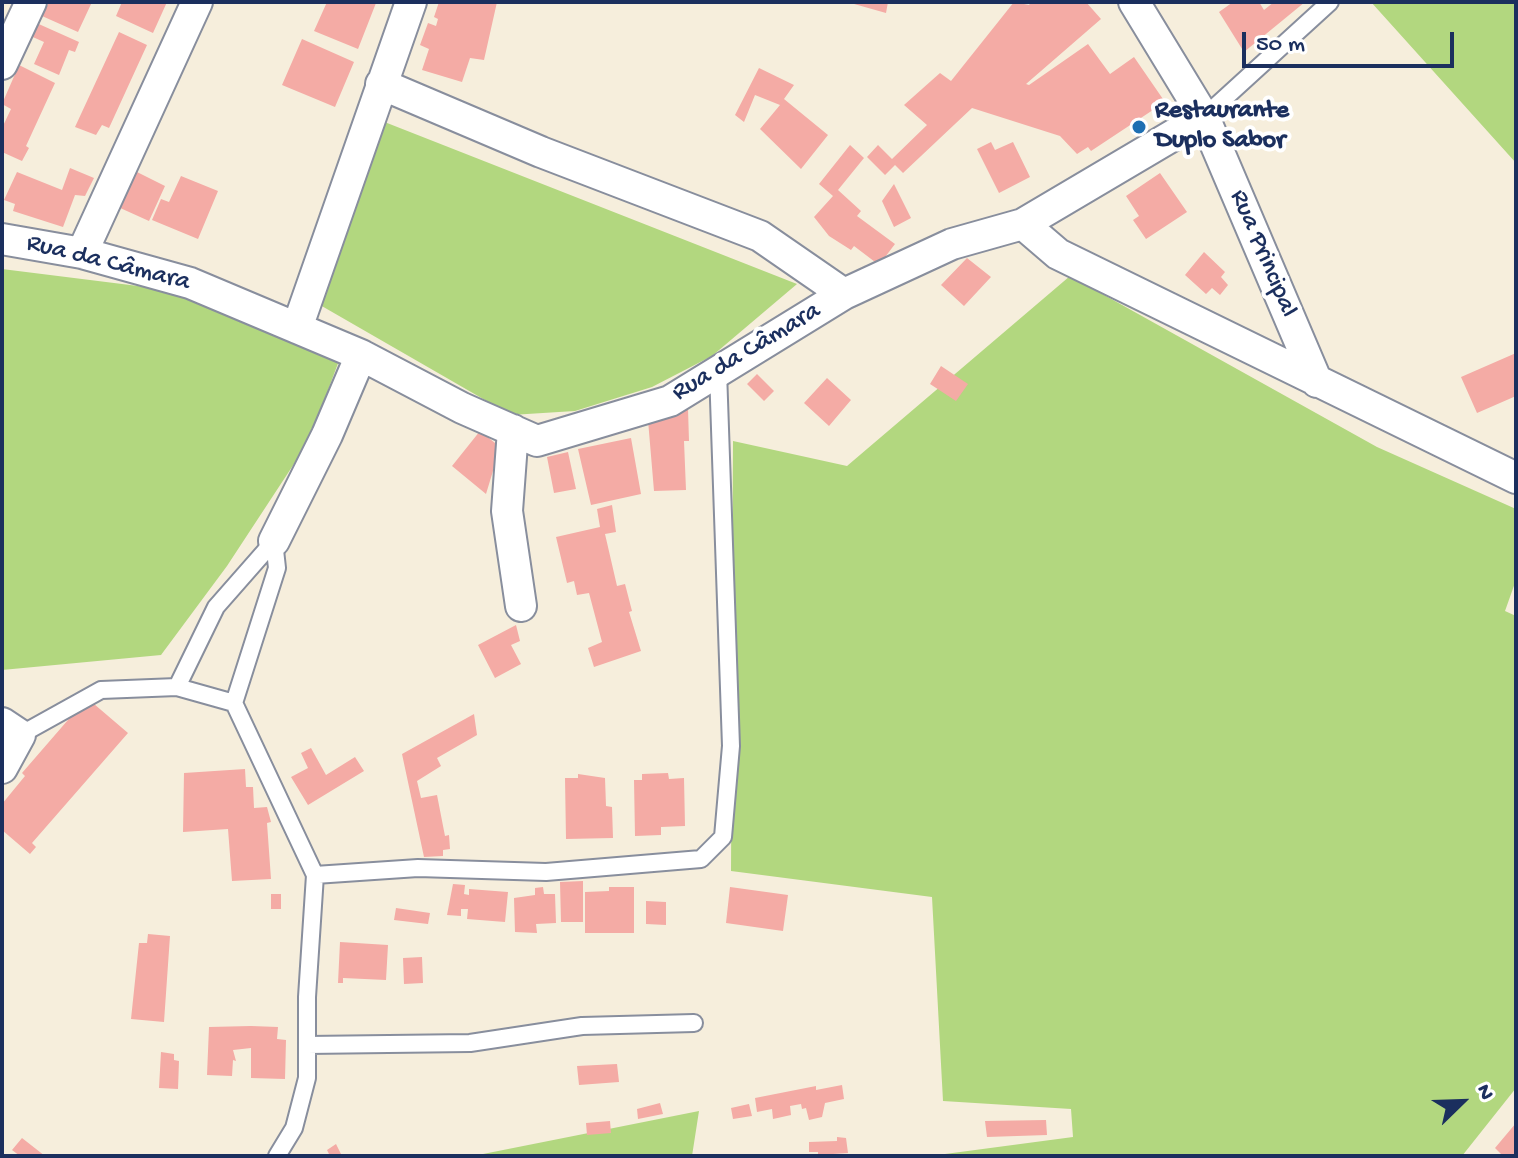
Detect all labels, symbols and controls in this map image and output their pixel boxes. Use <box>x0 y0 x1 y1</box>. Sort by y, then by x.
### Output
scale bar <box>1246 16 1458 66</box>
text: 50 m <box>1256 31 1305 60</box>
place label: Restaurante Duplo Sabor <box>1155 96 1289 158</box>
marker: Restaurante Duplo Sabor <box>1130 118 1148 136</box>
street label: Rua Principal <box>1221 186 1303 322</box>
street label: Rua da Câmara <box>23 229 193 299</box>
street label: Rua da Câmara <box>667 297 827 409</box>
north arrow <box>1422 1062 1502 1142</box>
text: N <box>1469 1081 1499 1104</box>

